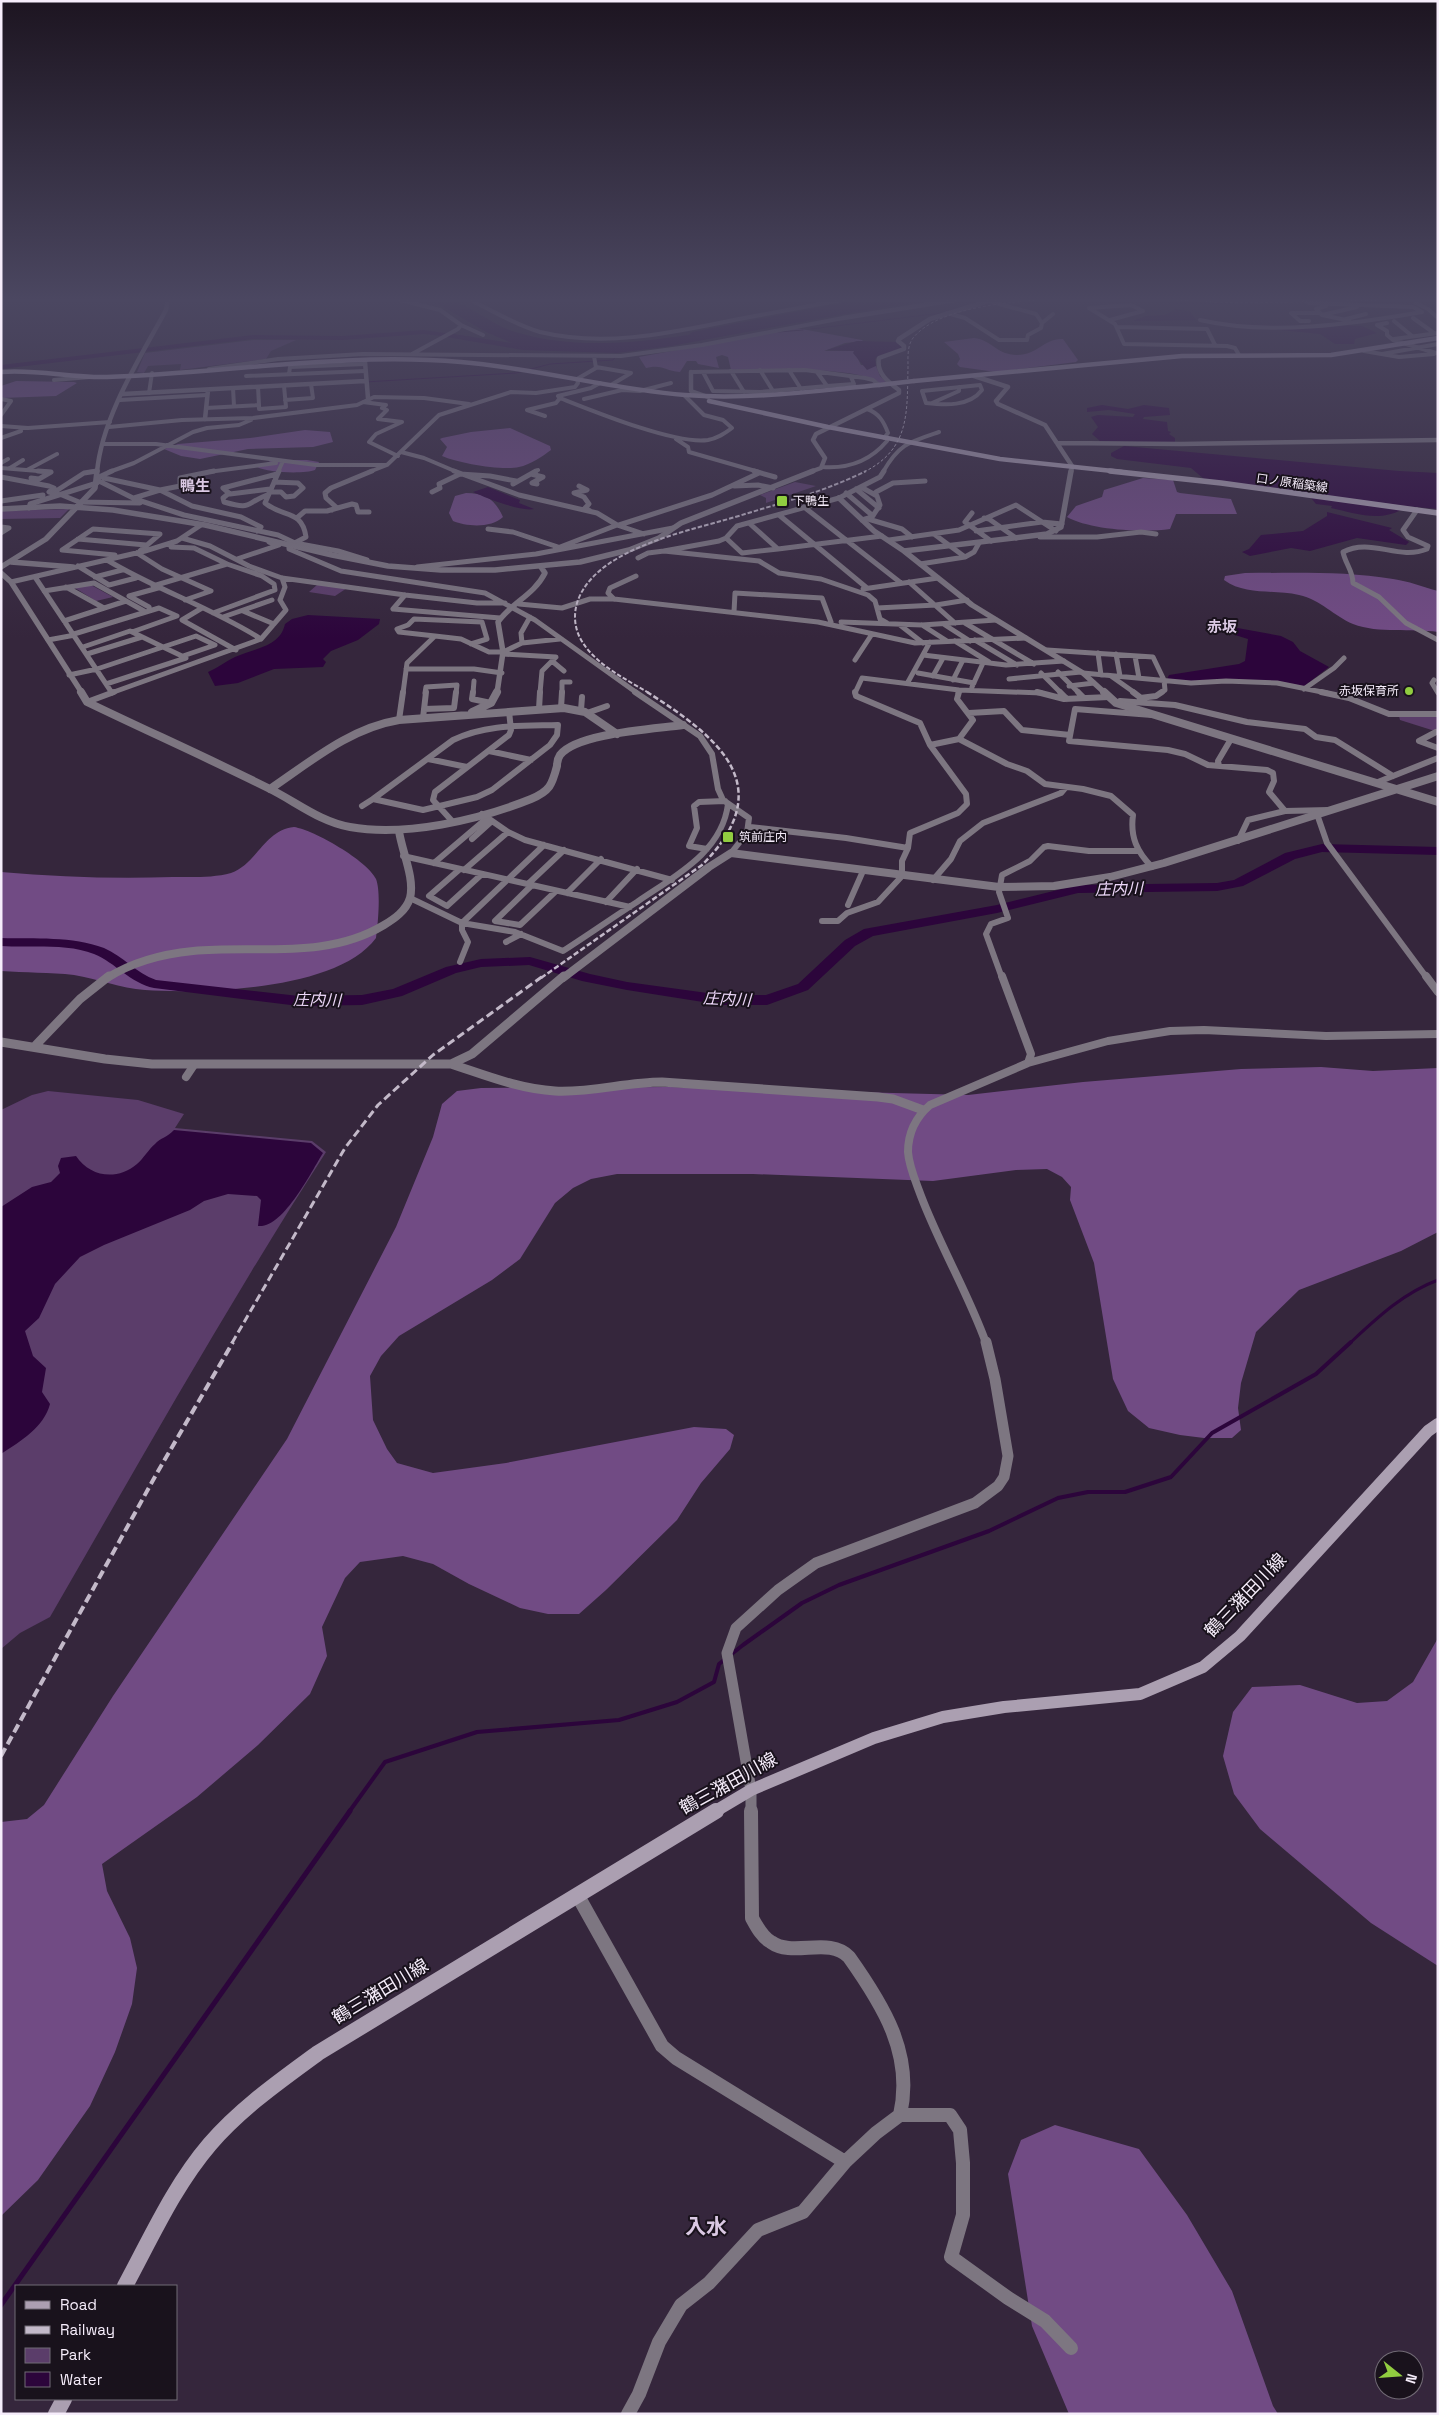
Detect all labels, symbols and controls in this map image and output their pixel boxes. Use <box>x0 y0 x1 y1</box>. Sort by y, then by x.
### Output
street label: 口ノ原稲築線 <box>1255 470 1329 496</box>
district label: 鴨生 <box>180 476 210 495</box>
place label: 下鴨生 <box>793 493 829 509</box>
marker: 下鴨生 <box>775 494 789 508</box>
district label: 赤坂 <box>1207 617 1237 636</box>
place label: 赤坂保育所 <box>1339 683 1399 699</box>
marker: 赤坂保育所 <box>1403 685 1415 697</box>
place label: 筑前庄内 <box>739 829 787 845</box>
marker: 筑前庄内 <box>721 830 735 844</box>
water label: 庄内川 <box>1095 878 1145 900</box>
water label: 庄内川 <box>702 987 754 1011</box>
water label: 庄内川 <box>293 989 343 1011</box>
street label: 鶴三潴田川線 <box>1199 1548 1291 1642</box>
street label: 鶴三潴田川線 <box>675 1747 781 1819</box>
street label: 鶴三潴田川線 <box>328 1953 432 2029</box>
district label: 入水 <box>685 2213 727 2240</box>
legend <box>15 2285 178 2400</box>
text: Road <box>60 2295 97 2314</box>
text: Railway <box>60 2320 115 2339</box>
text: Park <box>60 2345 91 2364</box>
north arrow <box>1374 2350 1424 2400</box>
text: Water <box>60 2370 103 2389</box>
text: N <box>1401 2372 1421 2386</box>

